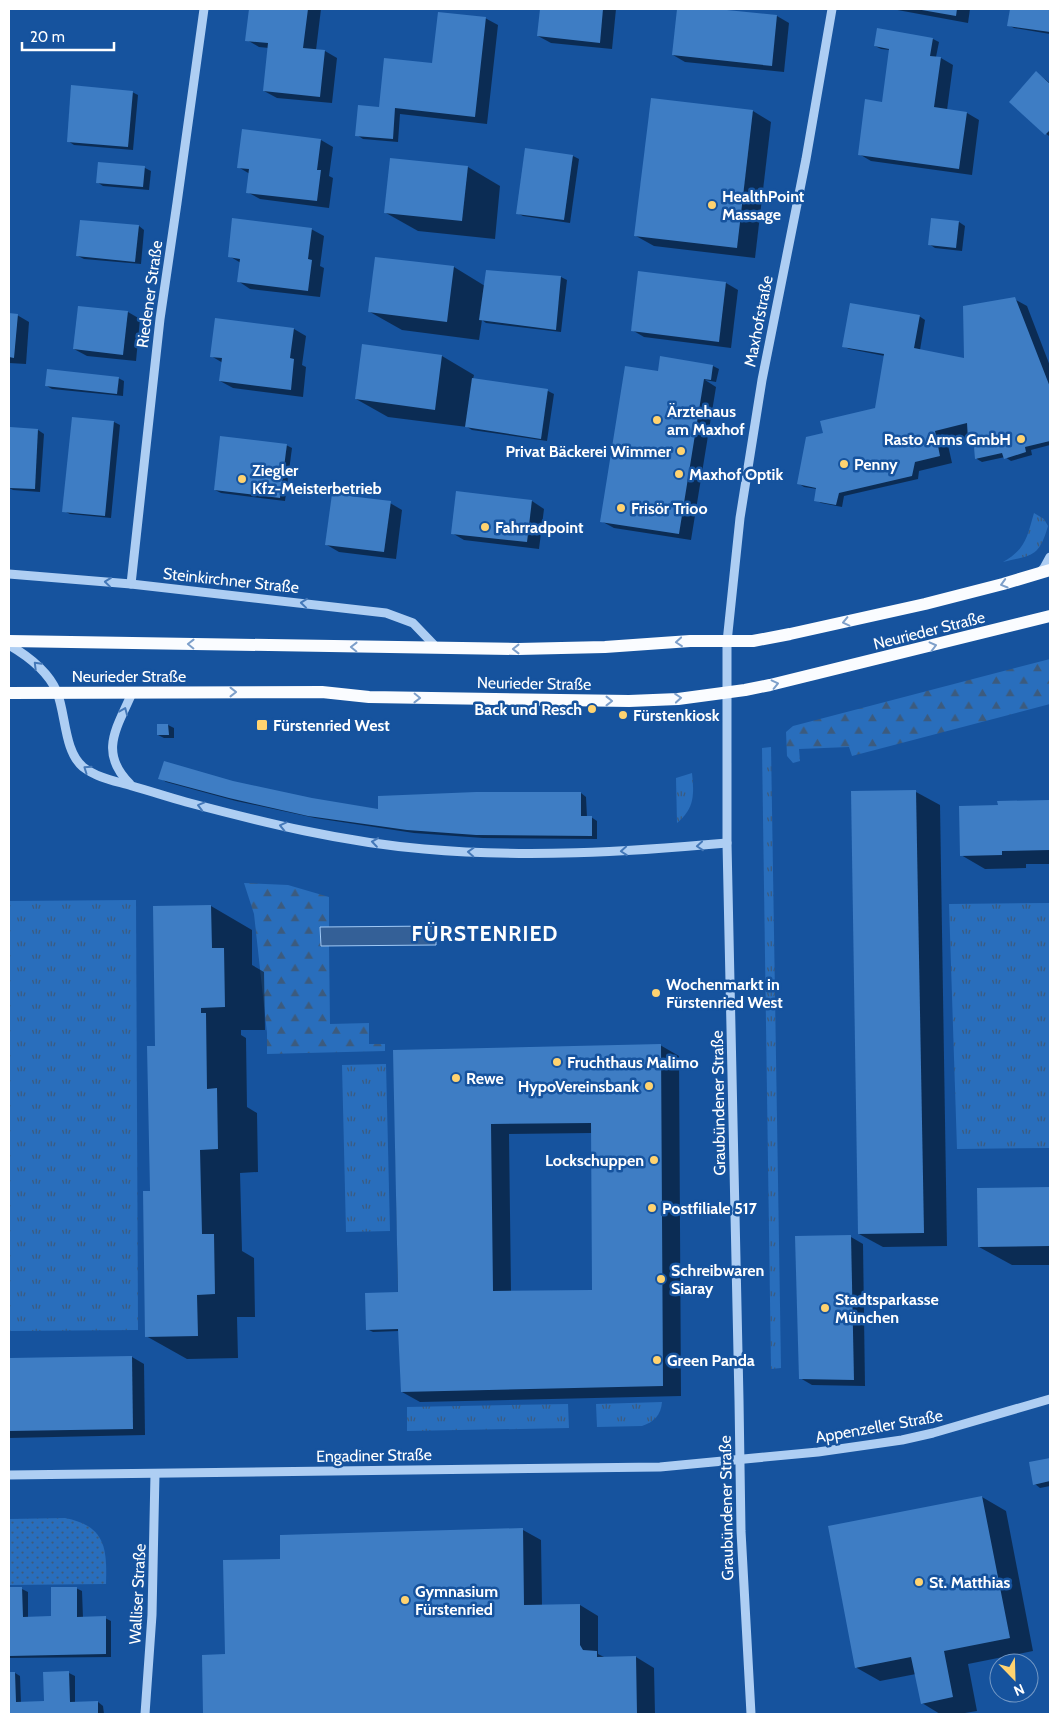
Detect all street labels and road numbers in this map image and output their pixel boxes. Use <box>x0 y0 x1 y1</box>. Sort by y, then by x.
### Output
street label: Riedener Straße <box>133 239 166 349</box>
street label: Maxhofstraße <box>740 274 777 368</box>
street label: Steinkirchner Straße <box>162 564 300 597</box>
street label: Neurieder Straße <box>871 607 987 654</box>
street label: Neurieder Straße <box>72 667 186 686</box>
street label: Neurieder Straße <box>477 673 591 694</box>
street label: Graubündener Straße <box>708 1030 729 1176</box>
street label: Appenzeller Straße <box>814 1406 944 1447</box>
street label: Graubündener Straße <box>716 1435 737 1581</box>
street label: Engadiner Straße <box>316 1445 432 1466</box>
street label: Walliser Straße <box>125 1543 150 1645</box>

